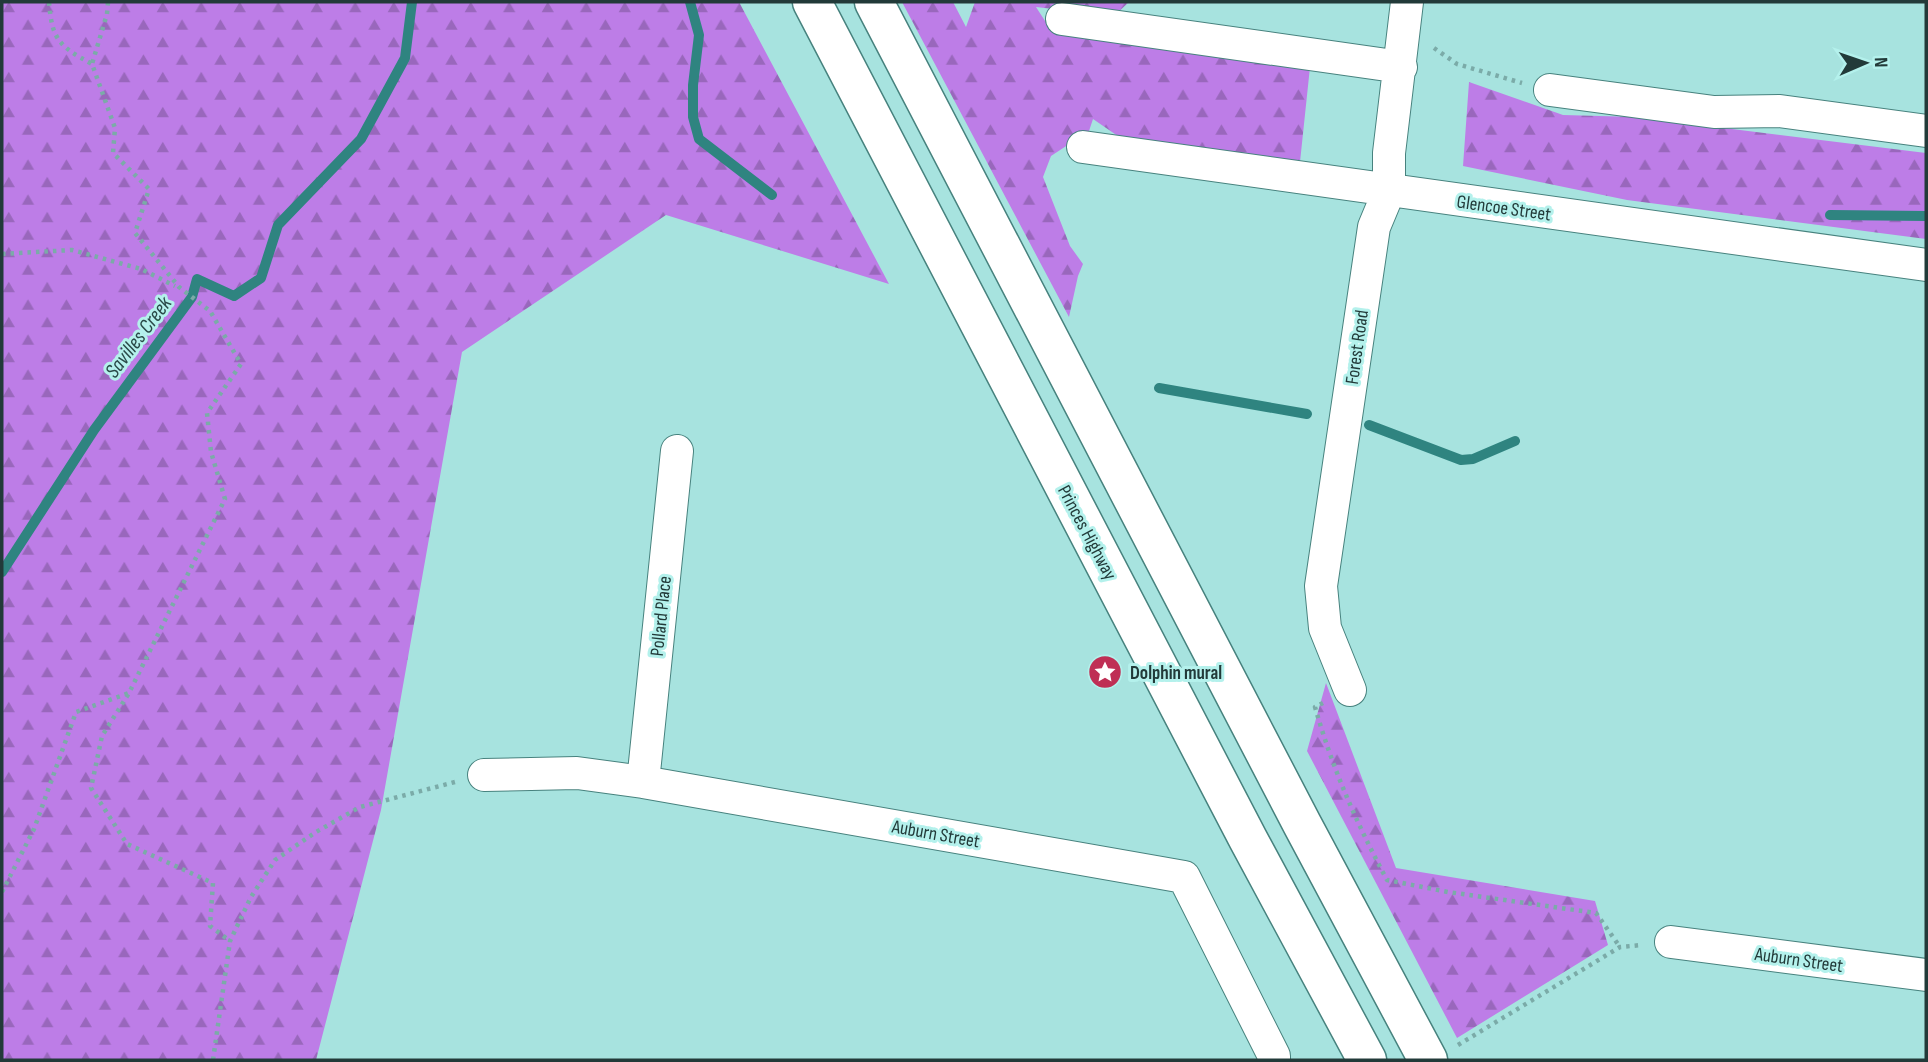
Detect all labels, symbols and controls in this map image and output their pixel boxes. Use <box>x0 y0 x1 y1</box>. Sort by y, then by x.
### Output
north arrow <box>1830 28 1900 98</box>
text: N <box>1869 57 1892 68</box>
street label: Glencoe Street <box>1455 190 1553 227</box>
water label: Savilles Creek <box>100 291 178 383</box>
street label: Forest Road <box>1341 309 1374 386</box>
street label: Princes Highway <box>1052 481 1122 585</box>
street label: Pollard Place <box>646 575 677 657</box>
place icon: Dolphin mural <box>1086 653 1124 691</box>
place label: Dolphin mural <box>1130 662 1222 685</box>
street label: Auburn Street <box>889 815 982 854</box>
street label: Auburn Street <box>1752 943 1844 978</box>

